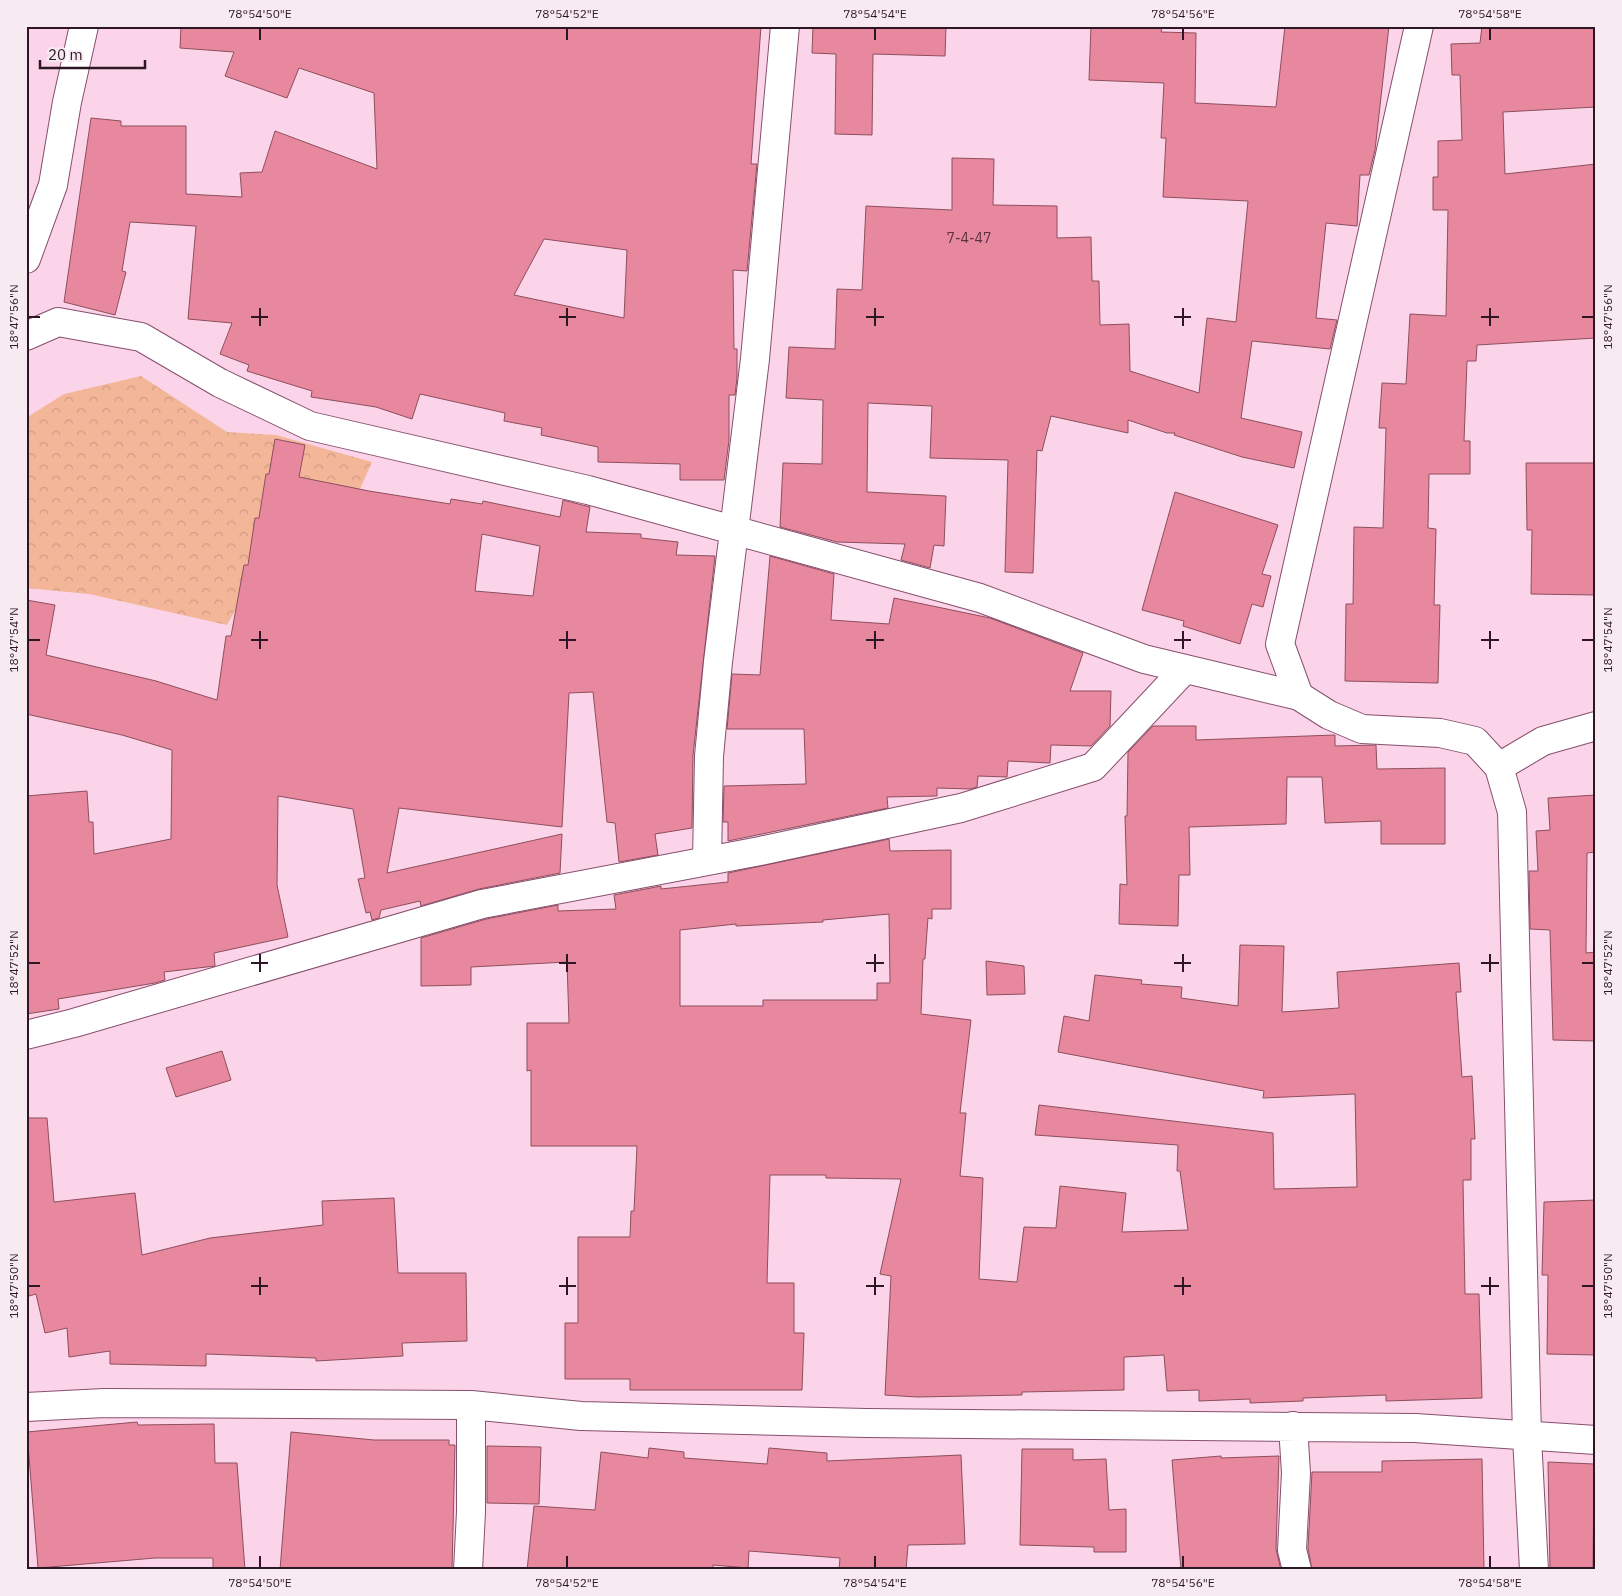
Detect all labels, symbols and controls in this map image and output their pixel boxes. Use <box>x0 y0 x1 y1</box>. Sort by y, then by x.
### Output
text: 78°54'50"E <box>228 6 292 21</box>
text: 78°54'52"E <box>535 6 599 21</box>
text: 78°54'54"E <box>843 6 907 21</box>
text: 78°54'56"E <box>1151 6 1215 21</box>
text: 78°54'58"E <box>1458 6 1522 21</box>
scale bar <box>40 38 145 70</box>
text: 20 m <box>48 45 83 64</box>
house number: 7-4-47 <box>947 229 991 247</box>
text: 18°47'56"N <box>6 284 21 350</box>
text: 18°47'56"N <box>1600 284 1615 350</box>
text: 18°47'54"N <box>6 607 21 673</box>
text: 18°47'54"N <box>1600 607 1615 673</box>
text: 18°47'52"N <box>6 930 21 996</box>
text: 18°47'52"N <box>1600 930 1615 996</box>
text: 18°47'50"N <box>6 1253 21 1319</box>
text: 18°47'50"N <box>1600 1253 1615 1319</box>
text: 78°54'50"E <box>228 1575 292 1590</box>
text: 78°54'52"E <box>535 1575 599 1590</box>
text: 78°54'54"E <box>843 1575 907 1590</box>
text: 78°54'56"E <box>1151 1575 1215 1590</box>
text: 78°54'58"E <box>1458 1575 1522 1590</box>

